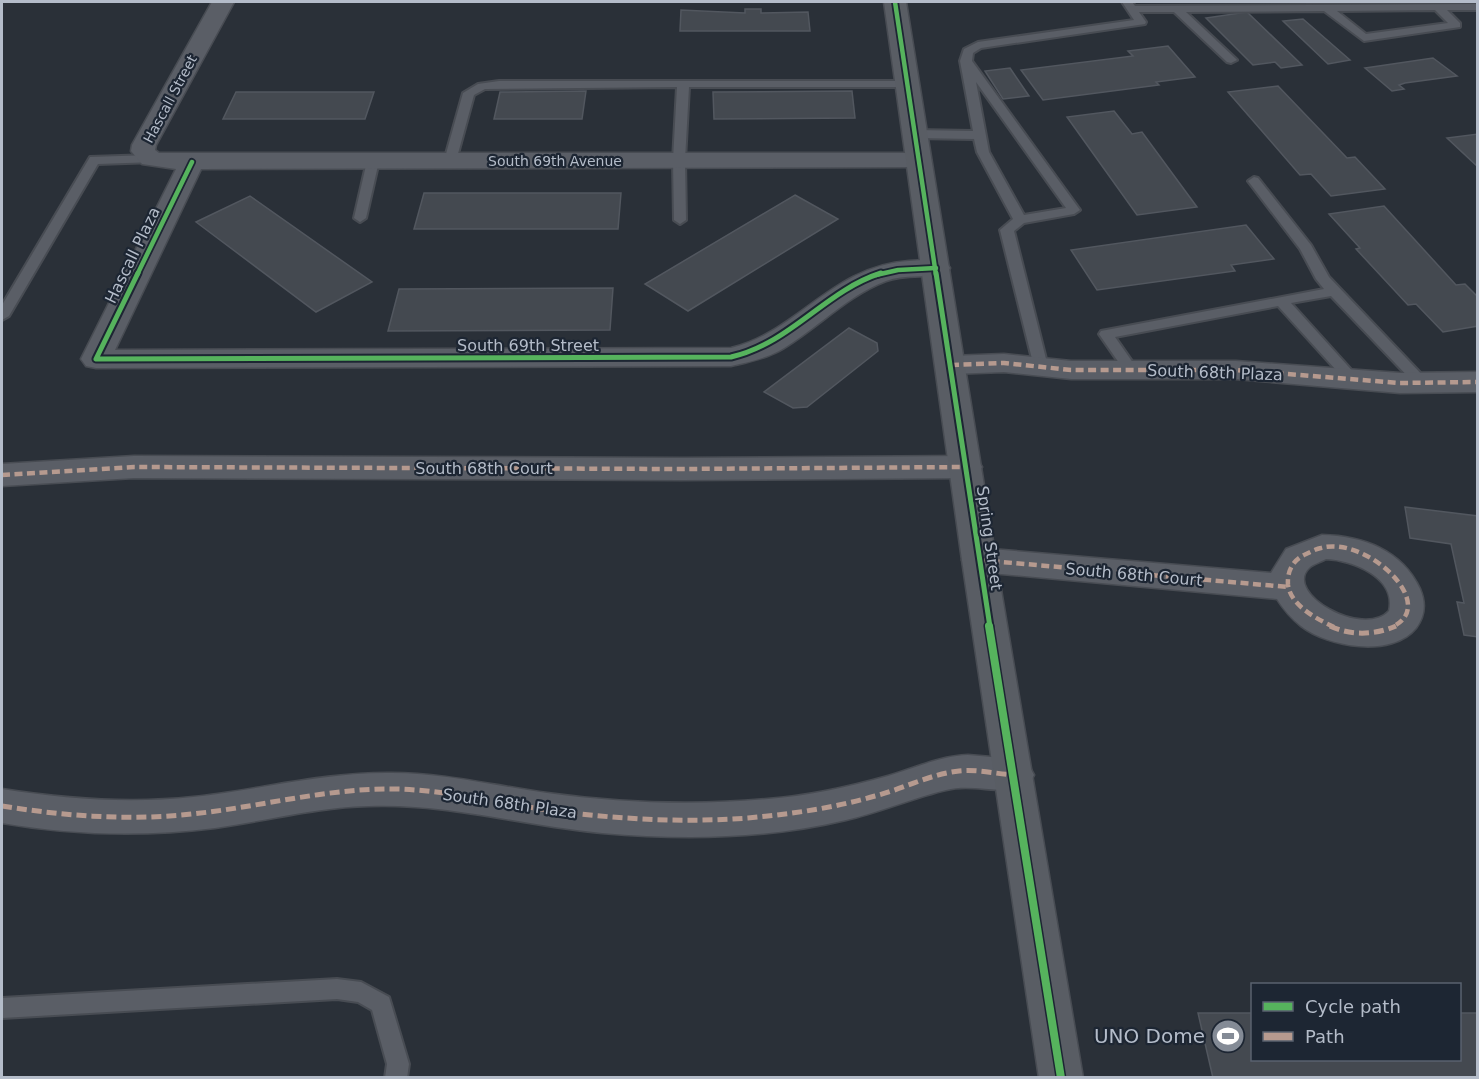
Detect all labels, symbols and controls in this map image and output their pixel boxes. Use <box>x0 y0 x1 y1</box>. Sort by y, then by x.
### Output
street label: Hascall Street <box>140 52 200 146</box>
street label: South 69th Avenue <box>488 153 622 169</box>
street label: Hascall Plaza <box>101 204 164 307</box>
street label: South 69th Street <box>457 336 599 355</box>
street label: South 68th Plaza <box>1147 361 1283 384</box>
street label: South 68th Court <box>415 459 553 478</box>
street label: Spring Street <box>973 485 1006 592</box>
street label: South 68th Court <box>1065 559 1203 590</box>
street label: South 68th Plaza <box>441 785 578 822</box>
legend <box>1251 983 1461 1061</box>
text: Cycle path <box>1305 996 1401 1017</box>
sports icon: UNO Dome <box>1210 1018 1246 1054</box>
place label: UNO Dome <box>1094 1024 1205 1048</box>
text: Path <box>1305 1026 1345 1047</box>

